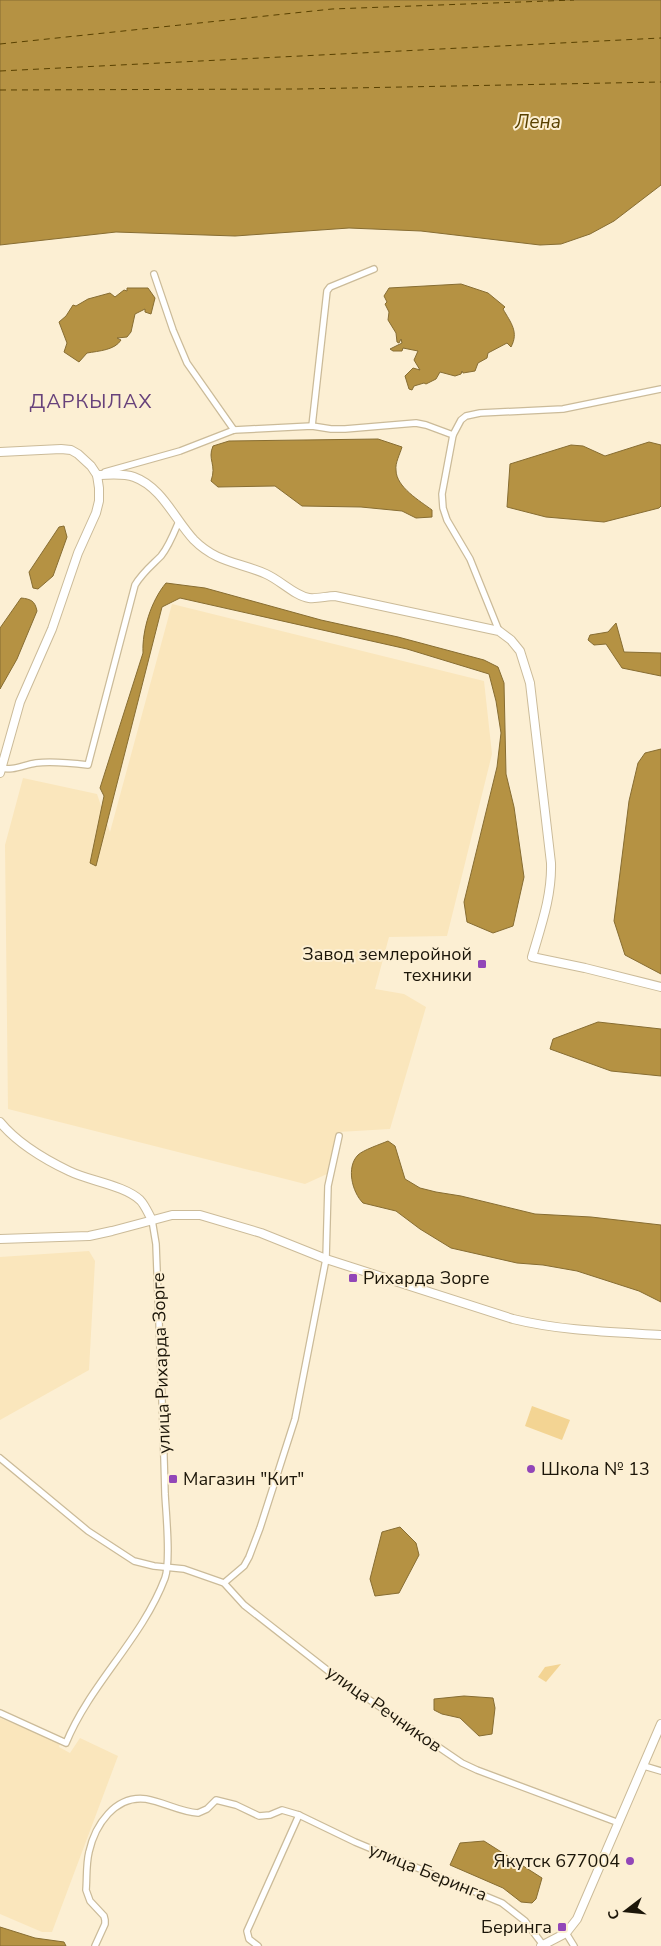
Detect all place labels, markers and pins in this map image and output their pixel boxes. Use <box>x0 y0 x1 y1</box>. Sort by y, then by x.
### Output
place label: Завод землеройной техники <box>302 942 472 987</box>
marker: Завод землеройной техники <box>476 958 488 970</box>
place label: Рихарда Зорге <box>363 1266 490 1290</box>
marker: Рихарда Зорге <box>347 1272 359 1284</box>
place label: Школа № 13 <box>541 1457 650 1481</box>
marker: Школа № 13 <box>525 1463 537 1475</box>
place label: Магазин "Кит" <box>183 1467 304 1491</box>
marker: Магазин "Кит" <box>167 1473 179 1485</box>
place label: Якутск 677004 <box>494 1849 620 1873</box>
marker: Якутск 677004 <box>624 1855 636 1867</box>
place label: Беринга <box>481 1915 552 1939</box>
marker: Беринга <box>556 1921 568 1933</box>

